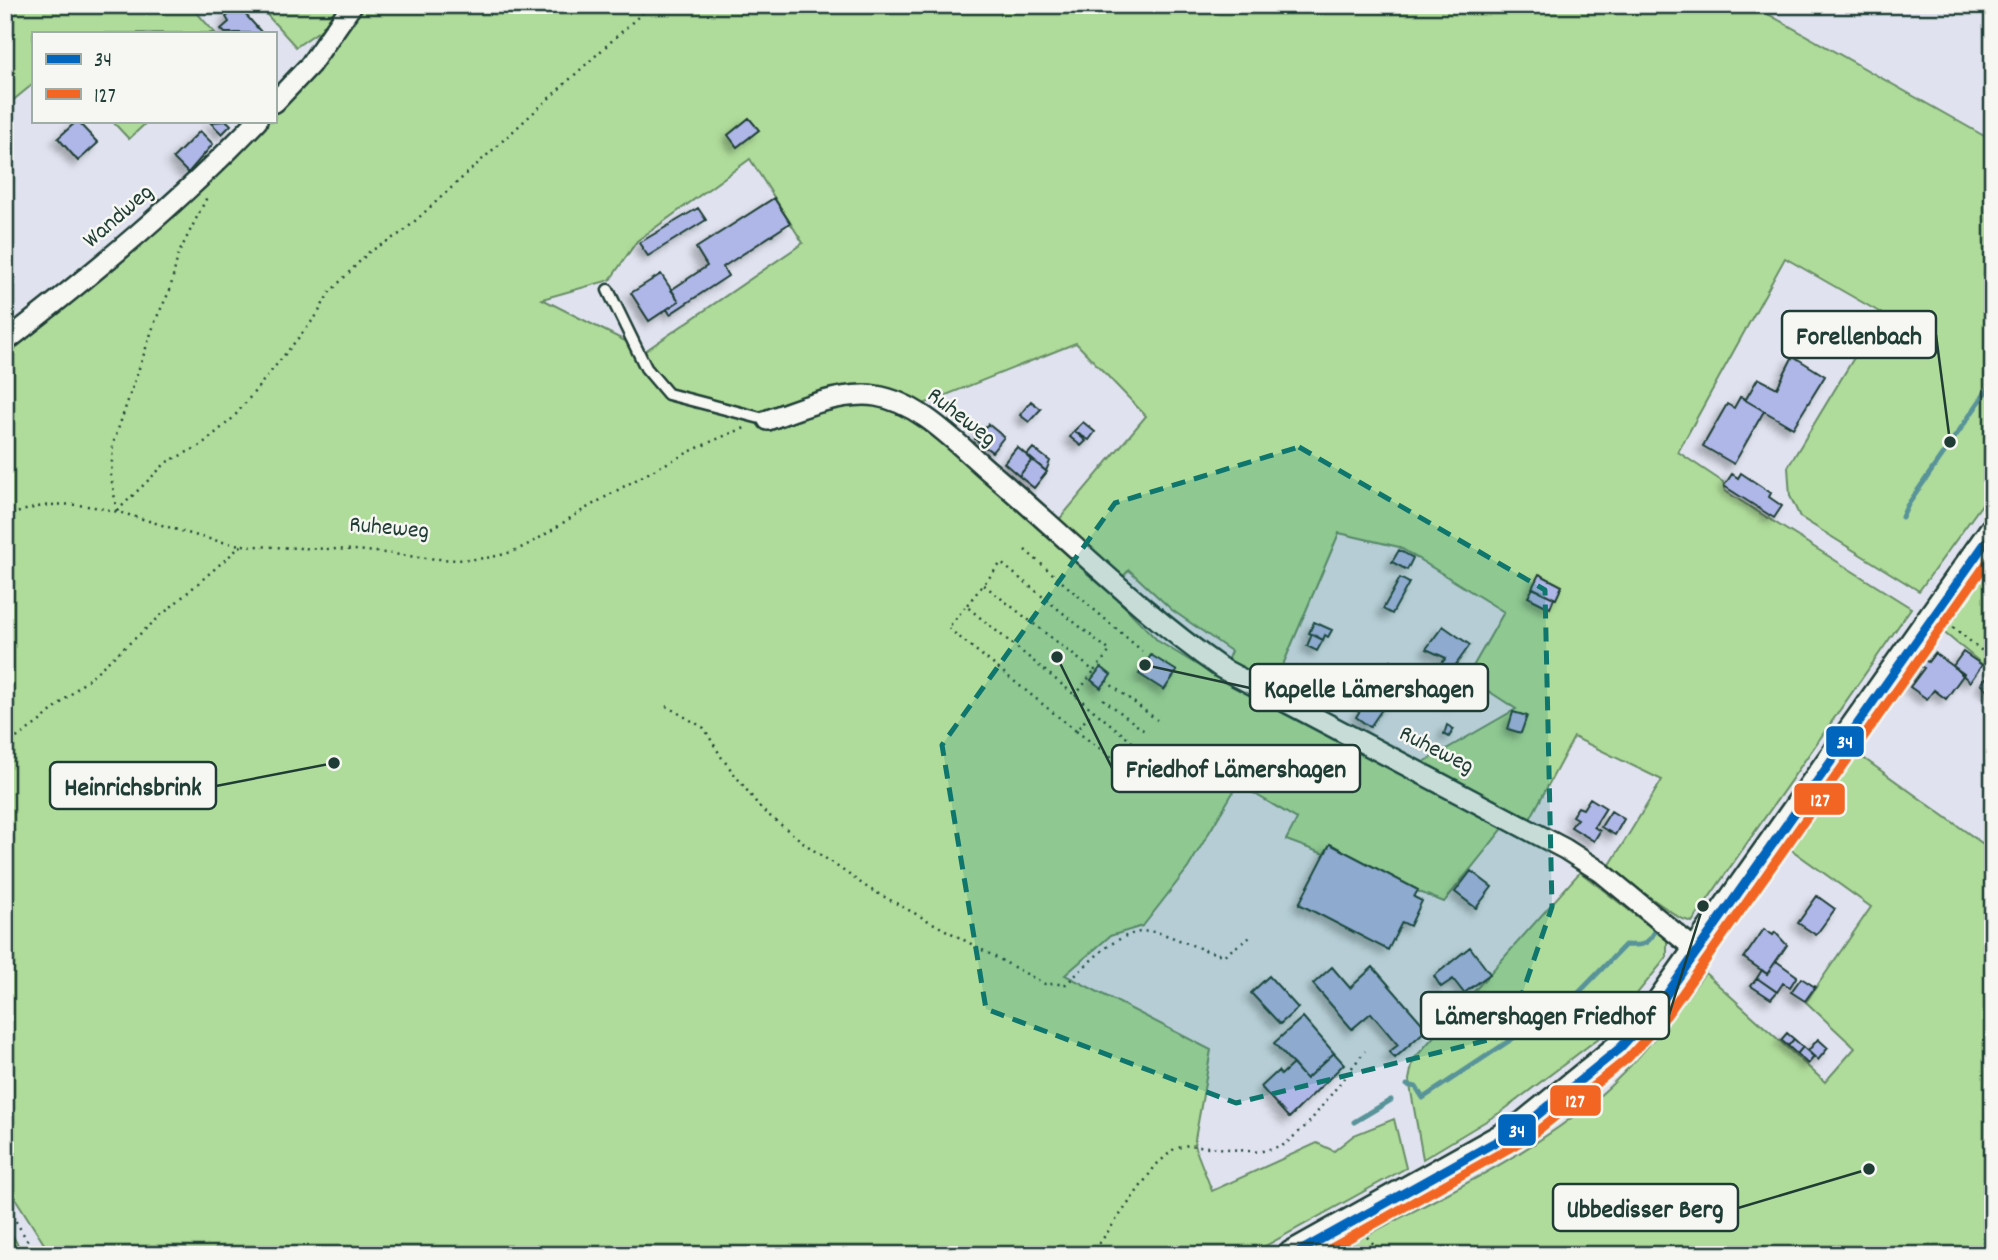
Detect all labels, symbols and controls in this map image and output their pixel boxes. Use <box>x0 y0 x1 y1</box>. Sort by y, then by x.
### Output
legend <box>32 32 276 122</box>
text: 34 <box>94 47 112 77</box>
text: 127 <box>94 83 116 113</box>
street label: Wandweg <box>76 177 162 257</box>
callout: Forellenbach <box>1782 311 1936 358</box>
text: Forellenbach <box>1796 320 1922 357</box>
street label: Ruheweg <box>919 380 1003 456</box>
street label: Ruheweg <box>348 509 430 549</box>
callout: Kapelle Lämershagen <box>1250 664 1488 711</box>
text: Kapelle Lämershagen <box>1264 673 1474 710</box>
street label: Ruheweg <box>1393 718 1479 784</box>
line badge: 34 <box>1825 725 1865 758</box>
text: 34 <box>1837 731 1853 758</box>
callout: Friedhof Lämershagen <box>1112 745 1360 792</box>
text: Friedhof Lämershagen <box>1126 753 1346 790</box>
callout: Heinrichsbrink <box>50 762 216 809</box>
text: Heinrichsbrink <box>64 771 202 808</box>
line badge: 127 <box>1793 782 1846 816</box>
text: 127 <box>1810 789 1830 816</box>
callout: Lämershagen Friedhof <box>1421 992 1669 1039</box>
text: Lämershagen Friedhof <box>1435 1000 1657 1037</box>
line badge: 127 <box>1549 1084 1602 1117</box>
text: 127 <box>1565 1090 1585 1117</box>
line badge: 34 <box>1497 1113 1537 1147</box>
text: 34 <box>1509 1120 1525 1147</box>
callout: Ubbedisser Berg <box>1553 1184 1738 1231</box>
text: Ubbedisser Berg <box>1566 1193 1724 1230</box>

